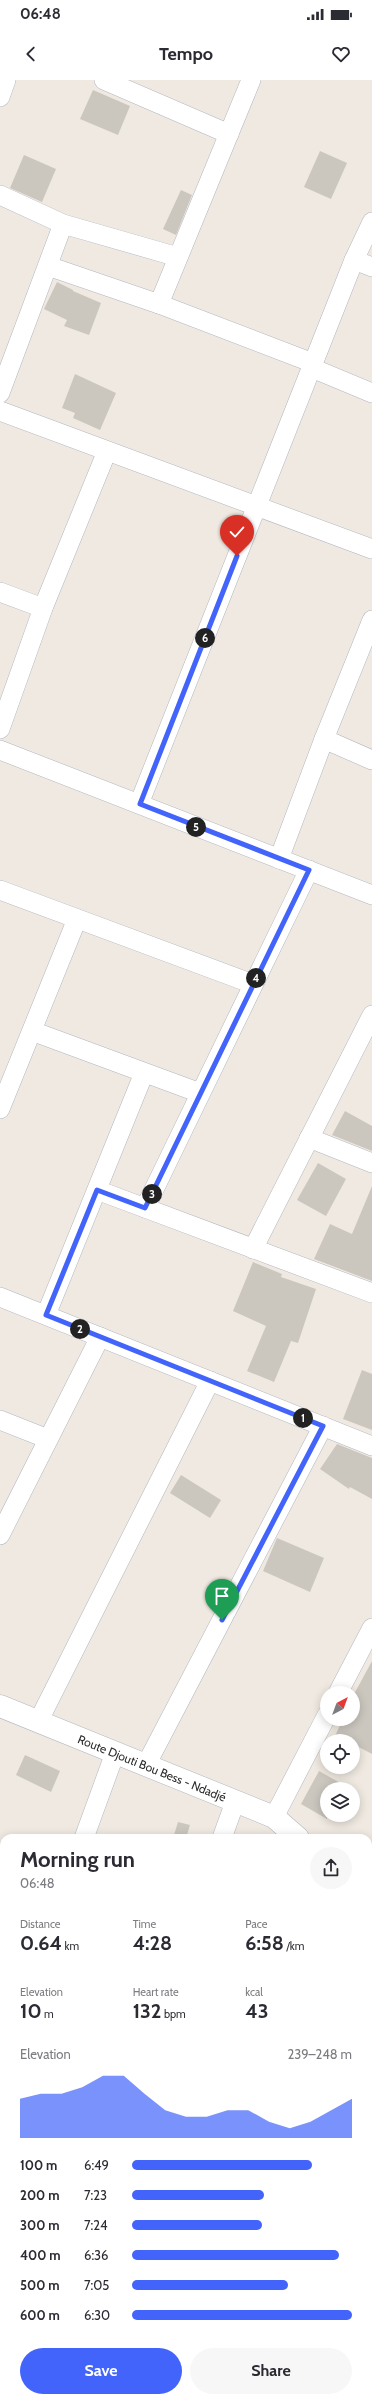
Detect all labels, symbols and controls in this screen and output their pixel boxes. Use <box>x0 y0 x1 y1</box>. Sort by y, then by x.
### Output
text: 06:48 <box>20 5 61 23</box>
icon: back <box>20 43 42 65</box>
text: Tempo <box>159 43 213 65</box>
icon: heart <box>330 43 352 65</box>
pin <box>220 515 254 556</box>
icon: check <box>226 521 248 543</box>
pin: 6 <box>195 628 215 648</box>
text: 6 <box>202 631 208 645</box>
pin: 5 <box>186 817 206 837</box>
text: 5 <box>193 820 199 834</box>
pin: 4 <box>246 968 266 988</box>
text: 4 <box>253 971 259 985</box>
pin: 3 <box>142 1184 162 1204</box>
text: 3 <box>149 1187 155 1201</box>
pin: 2 <box>70 1319 90 1339</box>
text: 2 <box>77 1322 83 1336</box>
pin: 1 <box>293 1408 313 1428</box>
text: 1 <box>301 1411 305 1425</box>
pin <box>205 1579 239 1620</box>
icon: arrive <box>211 1585 233 1607</box>
north arrow <box>320 1686 360 1726</box>
map controls <box>320 1686 360 1822</box>
street label: Route Djouti Bou Bess - Ndadjé <box>76 1731 228 1805</box>
button: locate <box>320 1734 360 1774</box>
button: layers <box>320 1782 360 1822</box>
text: Morning run <box>20 1846 135 1873</box>
button: share <box>310 1847 352 1889</box>
text: 06:48 <box>20 1875 55 1891</box>
text: Distance <box>20 1917 61 1931</box>
text: Time <box>133 1917 156 1931</box>
text: Pace <box>245 1917 267 1931</box>
text: 0.64 <box>20 1931 62 1955</box>
text: 4:28 <box>133 1931 172 1955</box>
text: 6:58 <box>245 1931 284 1955</box>
text: km <box>62 1939 79 1953</box>
text: /km <box>284 1939 304 1953</box>
text: Elevation <box>20 1985 63 1999</box>
text: Heart rate <box>133 1985 179 1999</box>
text: kcal <box>245 1985 263 1999</box>
text: 10 <box>20 1999 42 2023</box>
text: 132 <box>133 1999 161 2023</box>
text: 43 <box>245 1999 269 2023</box>
text: m <box>42 2007 54 2021</box>
text: bpm <box>161 2007 186 2021</box>
text: Elevation <box>20 2046 71 2062</box>
text: 239–248 m <box>287 2046 352 2062</box>
text: 100 m <box>20 2157 57 2173</box>
text: 6:49 <box>84 2157 109 2173</box>
text: 200 m <box>20 2187 59 2203</box>
text: 7:23 <box>84 2187 107 2203</box>
text: 300 m <box>20 2217 60 2233</box>
text: 7:24 <box>84 2217 108 2233</box>
text: 400 m <box>20 2247 61 2263</box>
text: 6:36 <box>84 2247 109 2263</box>
text: 500 m <box>20 2277 60 2293</box>
text: 7:05 <box>84 2277 109 2293</box>
text: 600 m <box>20 2307 60 2323</box>
text: 6:30 <box>84 2307 110 2323</box>
button: Save <box>20 2348 182 2394</box>
button: Share <box>190 2348 352 2394</box>

